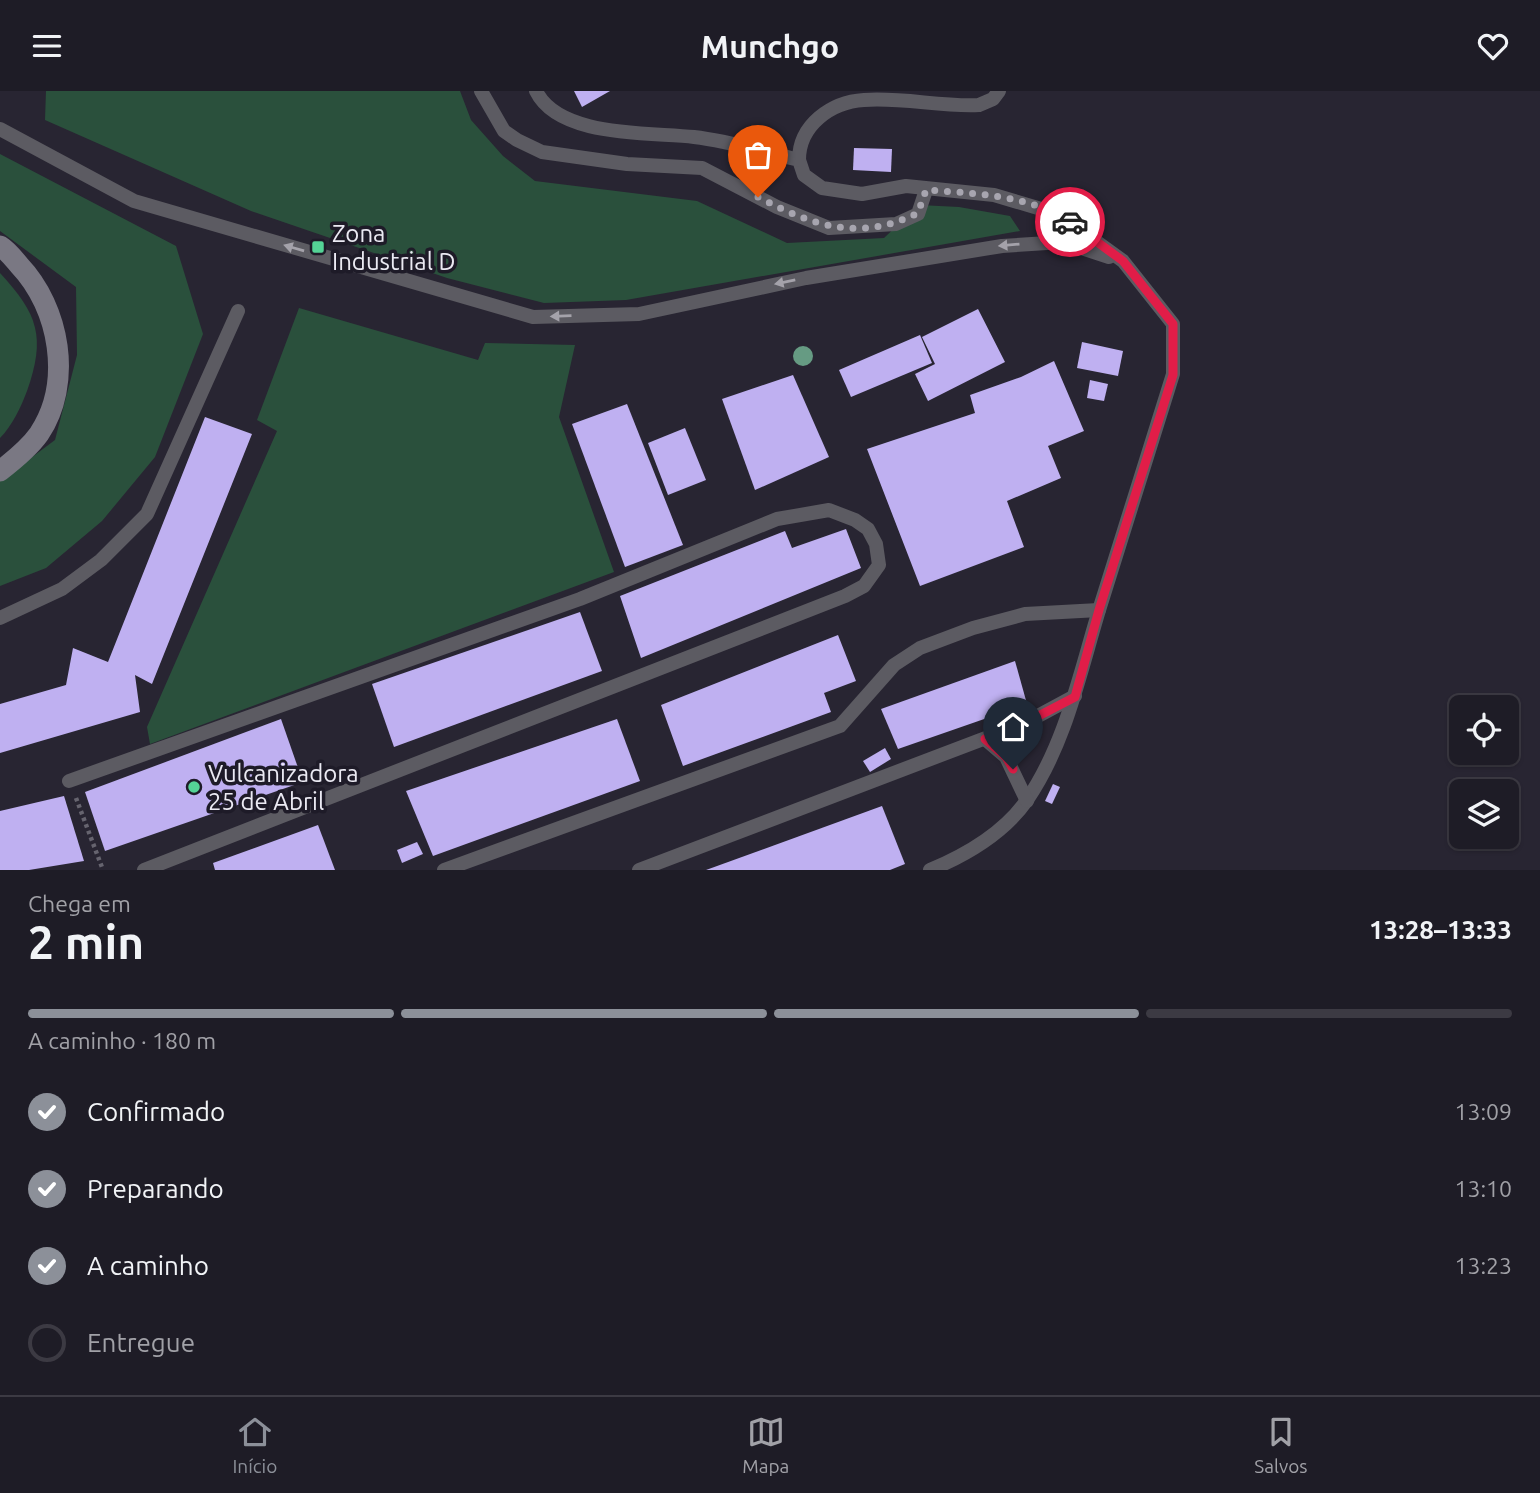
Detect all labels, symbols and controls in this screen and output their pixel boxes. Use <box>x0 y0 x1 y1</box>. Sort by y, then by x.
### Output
icon: menu <box>28 27 66 65</box>
icon: heart <box>1474 27 1512 65</box>
text: Munchgo <box>701 28 839 64</box>
pin <box>728 125 788 197</box>
icon: bag <box>739 136 777 174</box>
courier <box>1035 187 1105 257</box>
icon: car <box>1051 203 1089 241</box>
place label: Zona Industrial D <box>332 220 455 275</box>
marker: Zona Industrial D <box>310 239 326 255</box>
one-way arrow <box>998 240 1020 251</box>
one-way arrow <box>284 242 305 252</box>
one-way arrow <box>774 277 796 288</box>
one-way arrow <box>550 311 572 322</box>
map controls <box>1449 695 1519 849</box>
button: locate <box>1449 695 1519 765</box>
pin <box>983 697 1043 769</box>
icon: home <box>994 708 1032 746</box>
place label: Vulcanizadora 25 de Abril <box>208 760 359 815</box>
marker: Vulcanizadora 25 de Abril <box>186 779 202 795</box>
button: layers <box>1449 779 1519 849</box>
text: Chega em <box>28 891 131 916</box>
text: 13:28–13:33 <box>1369 915 1512 944</box>
text: 2 min <box>28 916 144 968</box>
text: A caminho · 180 m <box>28 1028 216 1053</box>
icon: check <box>28 1093 66 1131</box>
text: Confirmado <box>87 1097 225 1126</box>
text: 13:09 <box>1454 1099 1512 1124</box>
icon: check <box>28 1170 66 1208</box>
text: Preparando <box>87 1174 224 1203</box>
text: 13:10 <box>1454 1176 1512 1201</box>
icon: check <box>28 1247 66 1285</box>
text: A caminho <box>87 1251 209 1280</box>
text: 13:23 <box>1454 1253 1512 1278</box>
text: Entregue <box>87 1328 195 1357</box>
tab: Início <box>232 1413 277 1477</box>
tab: Mapa <box>742 1413 789 1477</box>
tab: Salvos <box>1254 1413 1308 1477</box>

